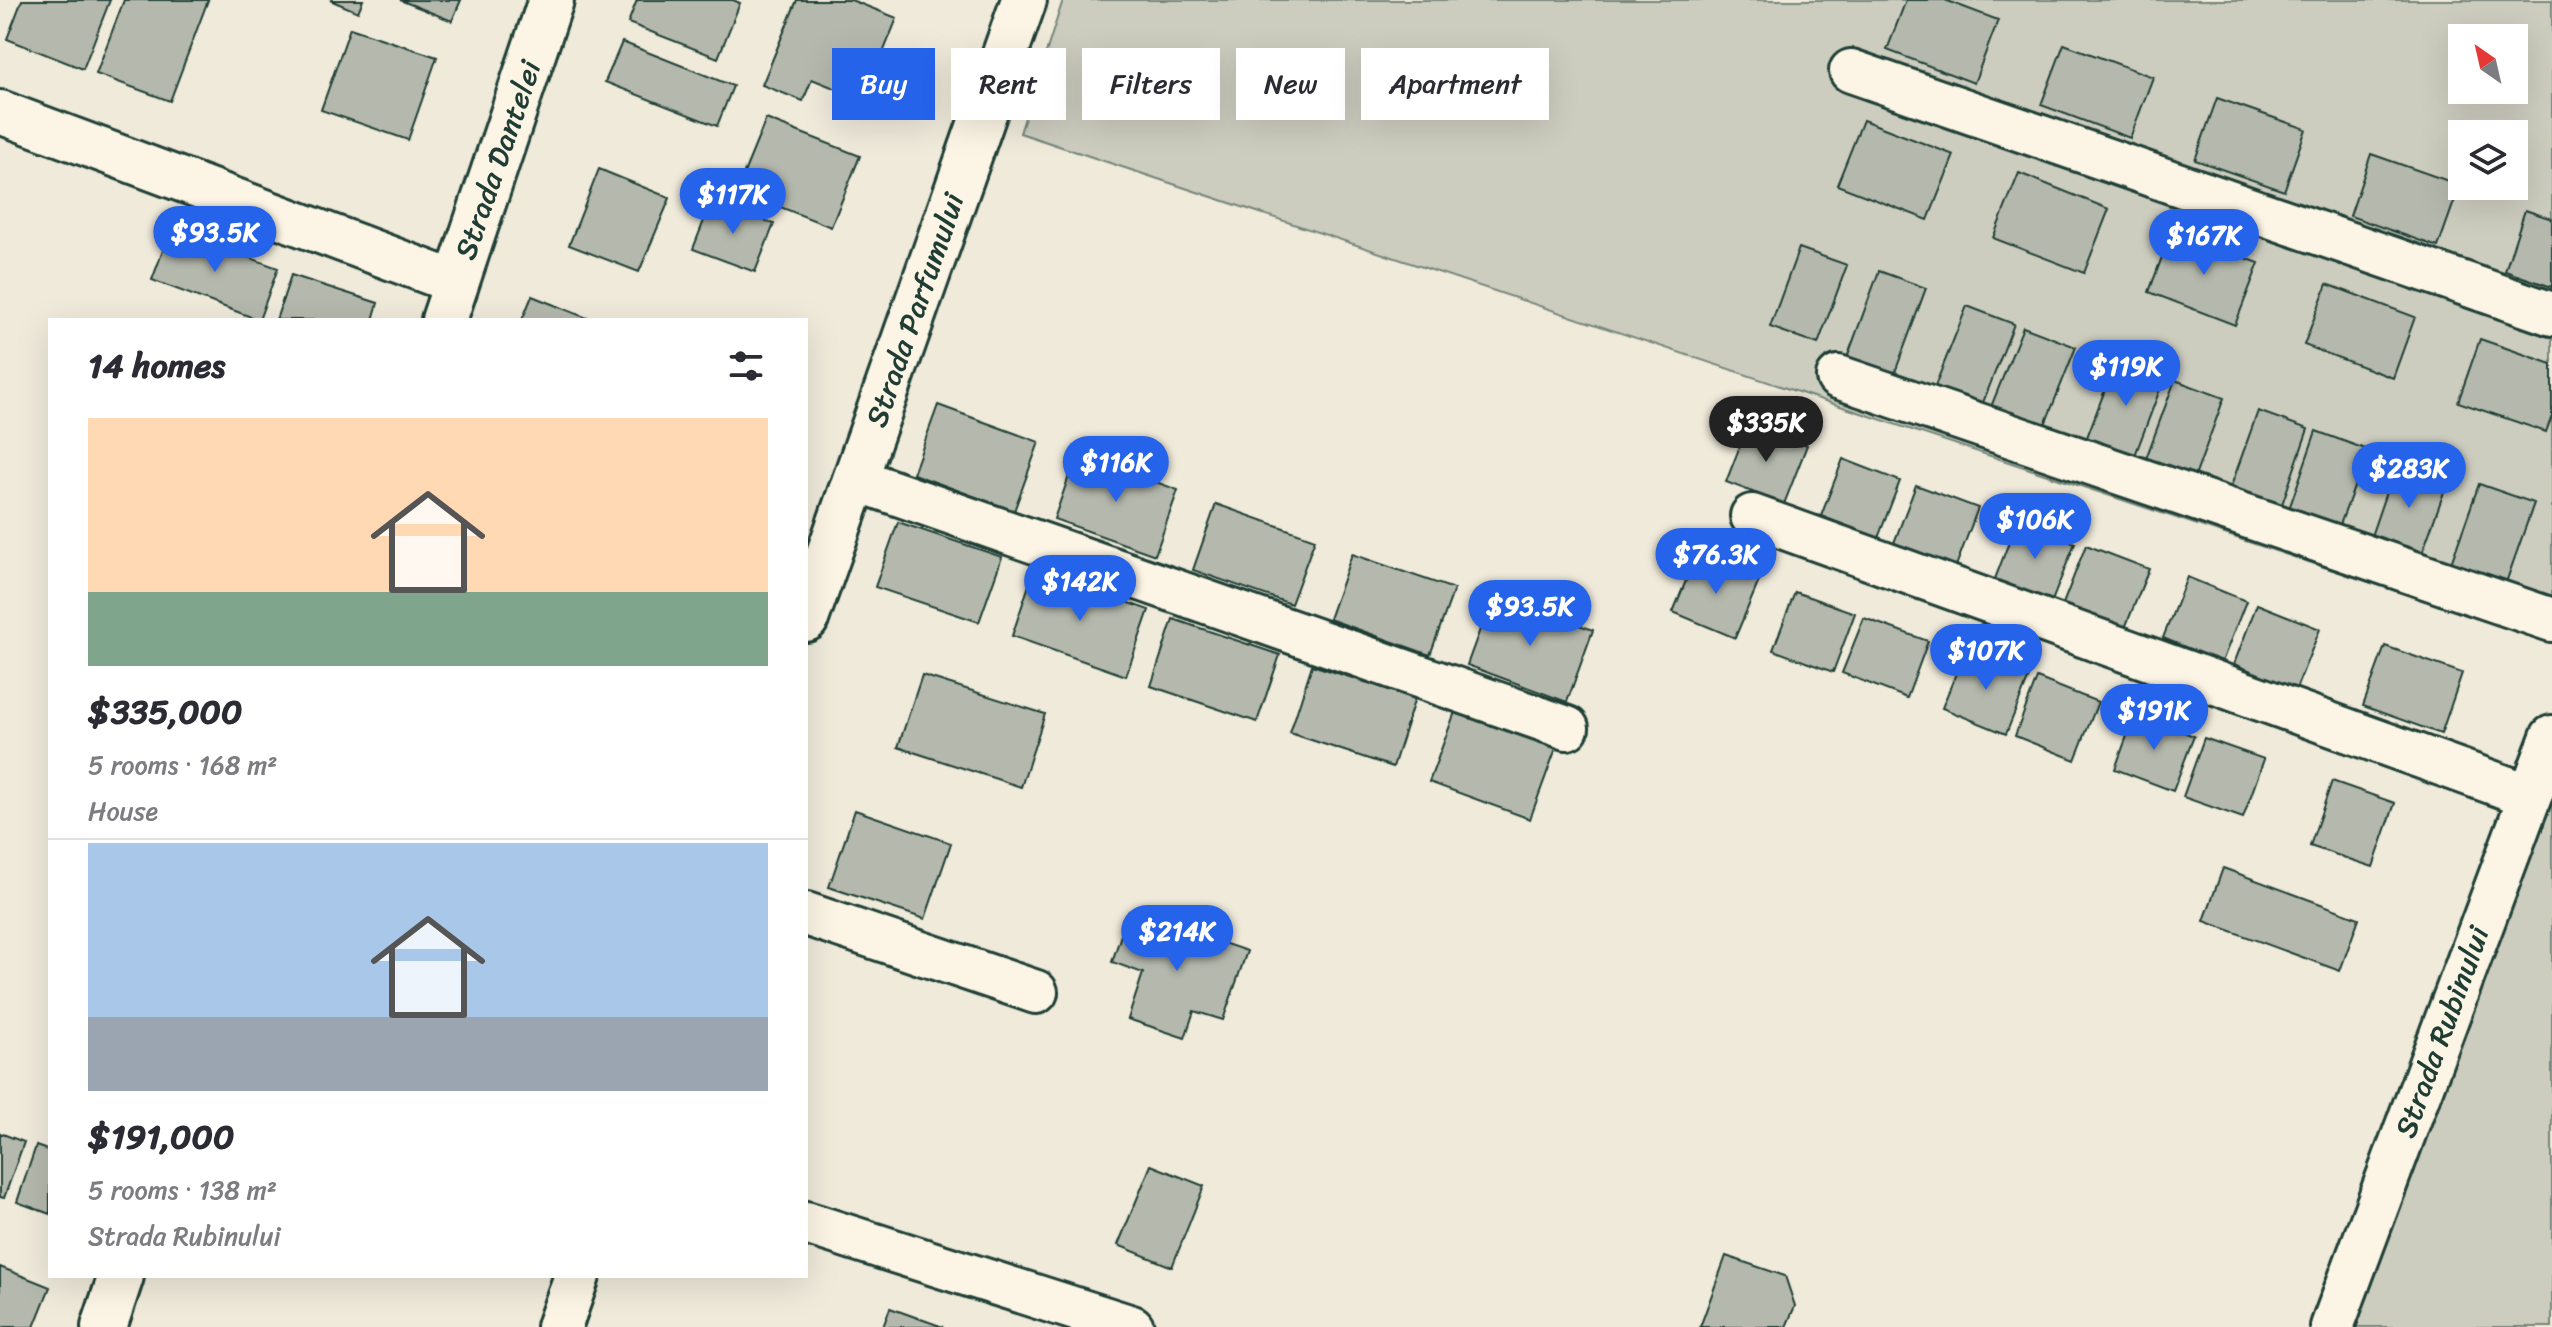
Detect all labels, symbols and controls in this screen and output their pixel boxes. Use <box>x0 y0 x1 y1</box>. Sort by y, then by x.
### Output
north arrow <box>2448 24 2528 104</box>
map controls <box>2448 24 2528 200</box>
chip: Buy <box>832 48 935 120</box>
chip: Rent <box>951 48 1066 120</box>
chip: Filters <box>1082 48 1220 120</box>
chip: New <box>1236 48 1345 120</box>
chip: Apartment <box>1361 48 1549 120</box>
street label: Strada Dantelei <box>439 52 558 267</box>
button: layers <box>2448 120 2528 200</box>
pin: $117K <box>677 168 789 236</box>
text: $117K <box>698 171 768 217</box>
street label: Strada Parfumului <box>850 184 981 434</box>
pin: $93.5K <box>150 206 280 274</box>
text: $93.5K <box>171 209 259 255</box>
pin: $167K <box>2148 209 2260 277</box>
text: $167K <box>2167 212 2241 258</box>
text: 14 homes <box>88 336 225 396</box>
pin: $119K <box>2070 340 2182 408</box>
text: $119K <box>2090 343 2162 389</box>
icon: filters <box>724 344 768 388</box>
pin: $335K <box>1710 396 1822 464</box>
text: $335K <box>1727 399 1805 445</box>
pin: $116K <box>1060 436 1172 504</box>
text: $116K <box>1081 439 1151 485</box>
pin: $283K <box>2353 442 2465 510</box>
text: $283K <box>2370 445 2448 491</box>
icon: home <box>356 470 500 614</box>
pin: $106K <box>1979 493 2091 561</box>
text: $106K <box>1997 496 2073 542</box>
pin: $76.3K <box>1651 528 1781 596</box>
text: $76.3K <box>1673 531 1759 577</box>
pin: $142K <box>1024 555 1136 623</box>
text: $142K <box>1042 558 1118 604</box>
pin: $93.5K <box>1465 580 1595 648</box>
text: $93.5K <box>1486 583 1574 629</box>
pin: $107K <box>1930 624 2042 692</box>
text: $107K <box>1948 627 2024 673</box>
text: $335,000 <box>88 682 243 742</box>
pin: $191K <box>2098 684 2210 752</box>
text: $191K <box>2118 687 2190 733</box>
text: 5 rooms · 168 m² <box>88 742 277 788</box>
text: House <box>88 788 158 834</box>
icon: home <box>356 895 500 1039</box>
pin: $214K <box>1121 905 1233 973</box>
text: $214K <box>1139 908 1215 954</box>
street label: Strada Rubinului <box>2379 917 2506 1146</box>
text: $191,000 <box>88 1107 235 1167</box>
text: 5 rooms · 138 m² <box>88 1167 277 1213</box>
text: Strada Rubinului <box>88 1213 281 1259</box>

